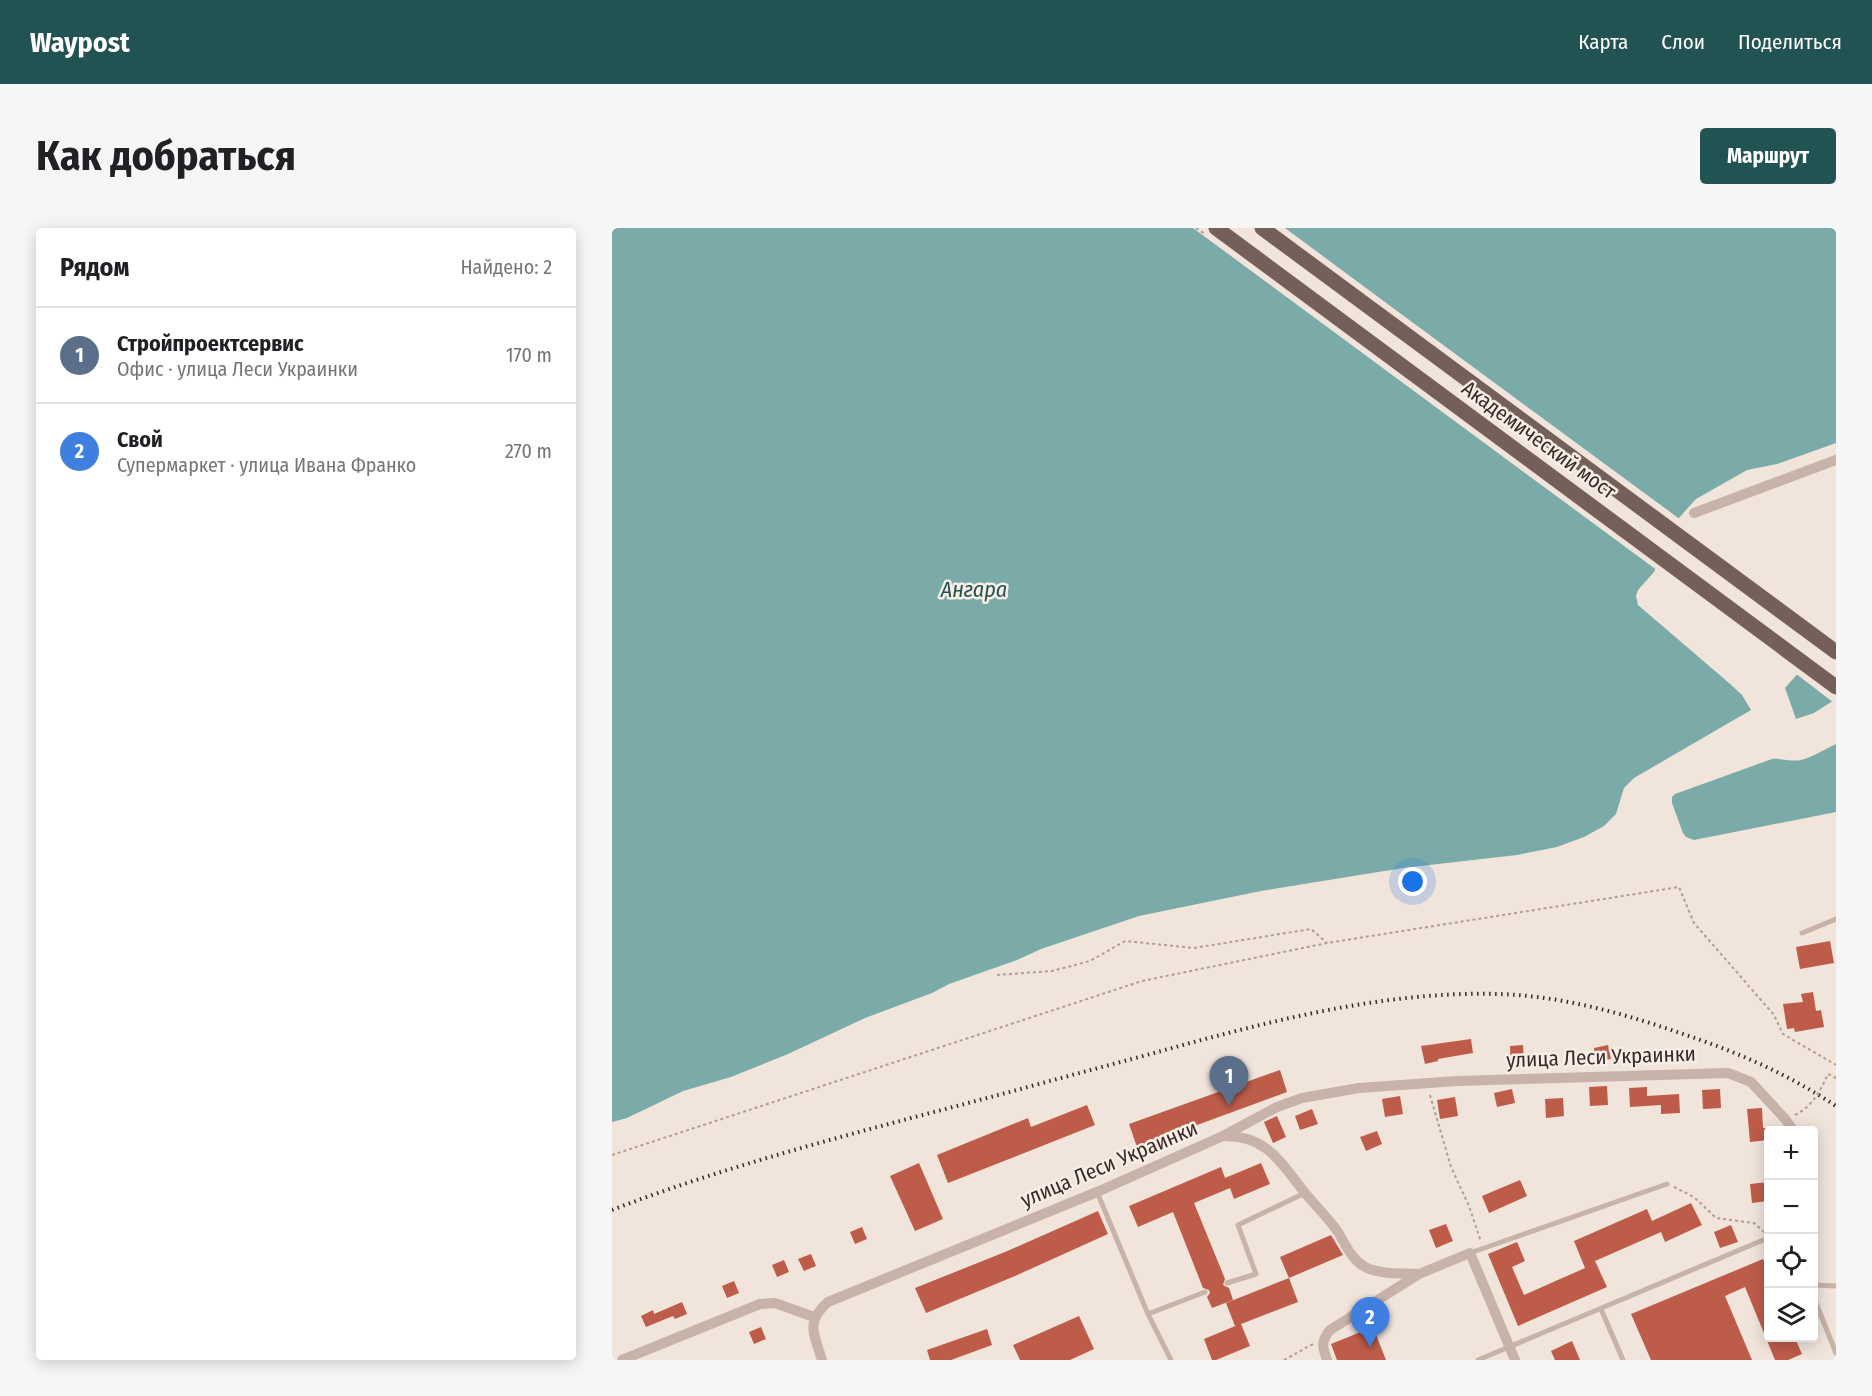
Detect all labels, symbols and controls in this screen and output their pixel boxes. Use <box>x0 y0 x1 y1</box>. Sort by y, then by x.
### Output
text: Waypost <box>30 26 130 59</box>
text: Карта <box>1578 29 1628 55</box>
text: Слои <box>1661 29 1705 55</box>
text: Поделиться <box>1738 29 1842 55</box>
button: Маршрут <box>1700 128 1836 184</box>
text: Как добраться <box>36 131 296 181</box>
text: Рядом <box>60 252 129 283</box>
text: Найдено: 2 <box>460 255 552 279</box>
text: Стройпроектсервис <box>117 330 304 357</box>
text: 1 <box>75 343 84 367</box>
text: 170 m <box>506 343 552 367</box>
text: Офис · улица Леси Украинки <box>117 357 358 381</box>
street label: Академический мост <box>1457 375 1622 505</box>
text: Свой <box>117 426 163 453</box>
text: 2 <box>75 439 84 463</box>
text: 270 m <box>505 439 552 463</box>
text: Супермаркет · улица Ивана Франко <box>117 453 416 477</box>
water label: Ангара <box>940 576 1007 603</box>
your location <box>1398 867 1427 896</box>
street label: улица Леси Украинки <box>1506 1041 1696 1073</box>
pin: 1 <box>1210 1056 1248 1106</box>
street label: улица Леси Украинки <box>1017 1115 1201 1213</box>
map controls <box>1764 1126 1818 1342</box>
button: + <box>1764 1126 1818 1180</box>
button: − <box>1764 1180 1818 1234</box>
button: locate <box>1764 1234 1818 1288</box>
button: layers <box>1764 1288 1818 1342</box>
pin: 2 <box>1350 1298 1389 1347</box>

